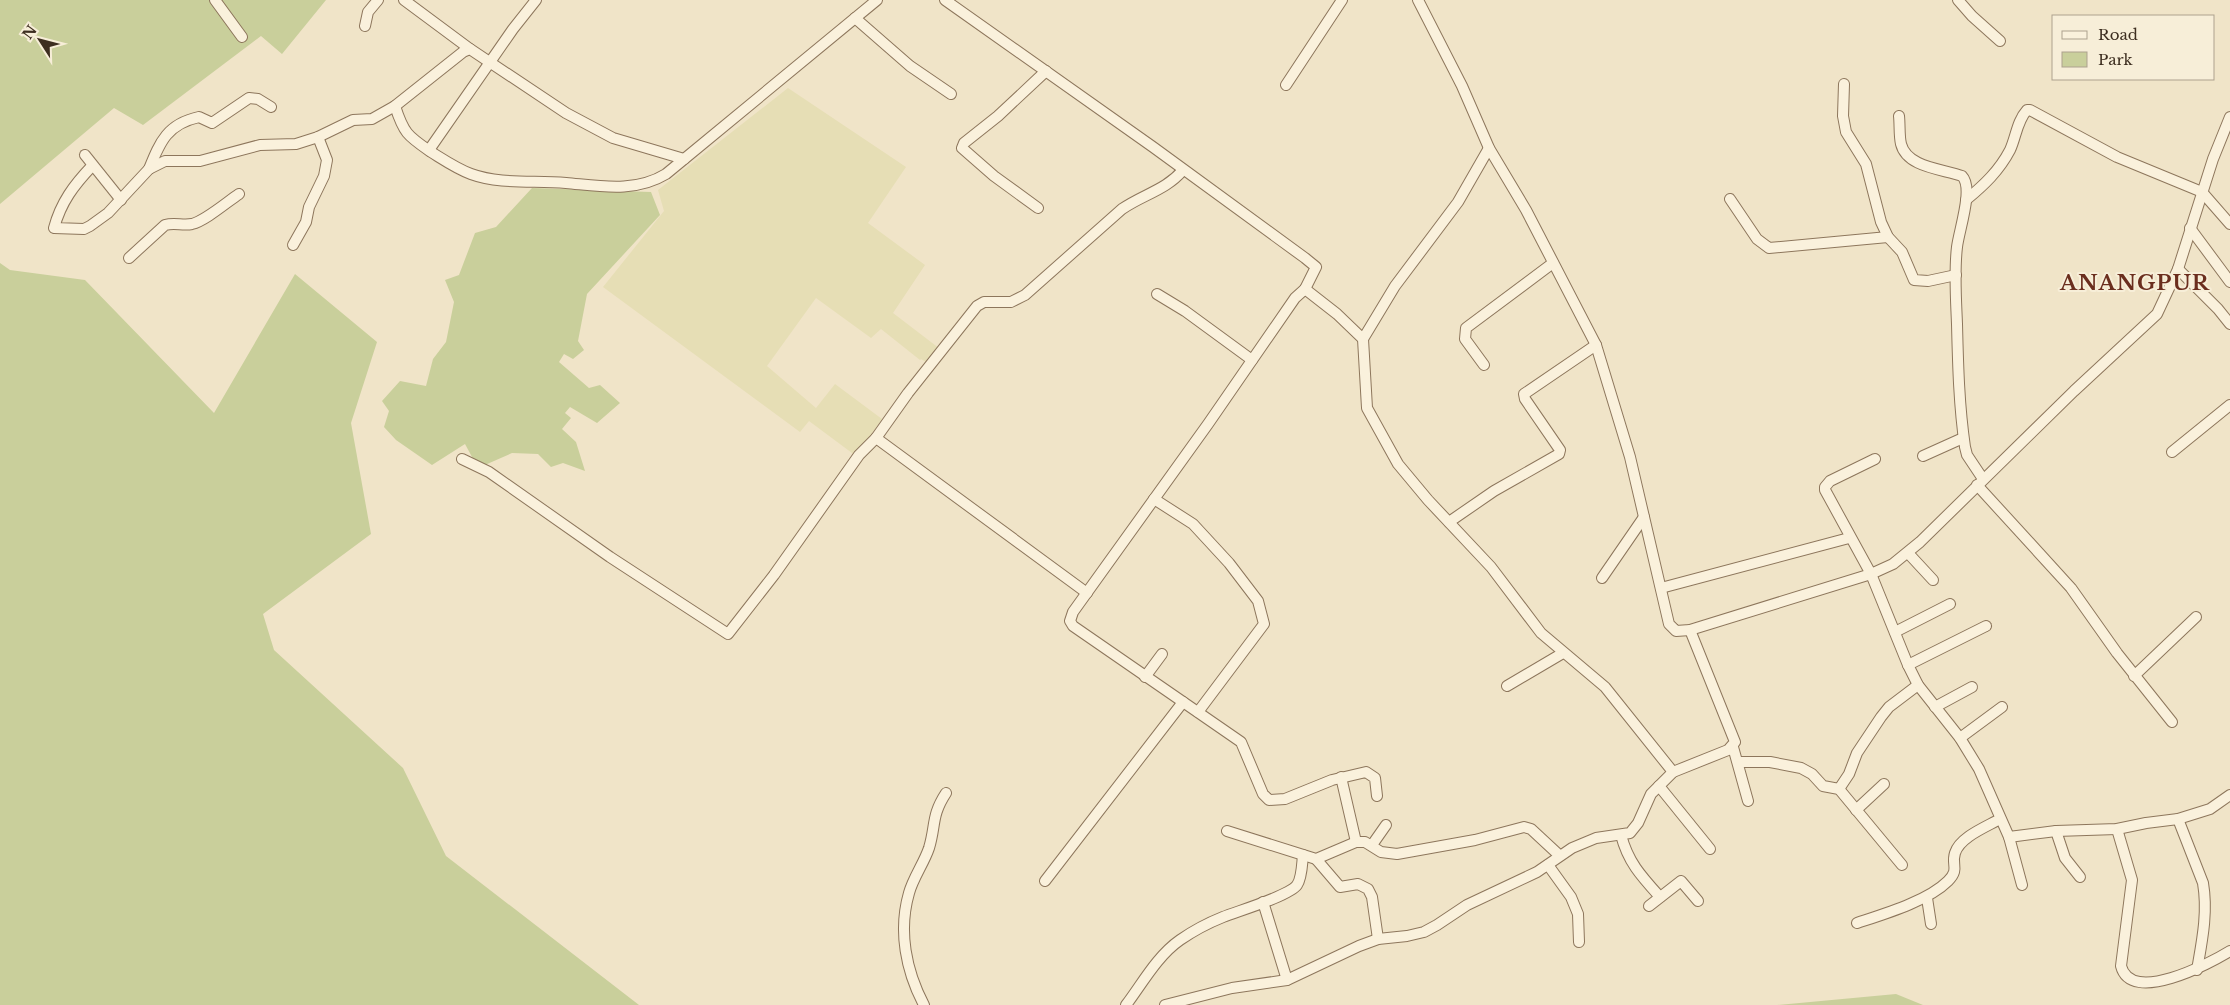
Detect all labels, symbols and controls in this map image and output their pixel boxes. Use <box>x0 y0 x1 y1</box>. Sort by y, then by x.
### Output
north arrow <box>15 15 65 65</box>
legend <box>2052 15 2215 80</box>
text: N <box>18 22 41 43</box>
text: Road <box>2098 25 2138 44</box>
text: Park <box>2098 50 2134 69</box>
district label: ANANGPUR <box>2059 270 2210 296</box>

